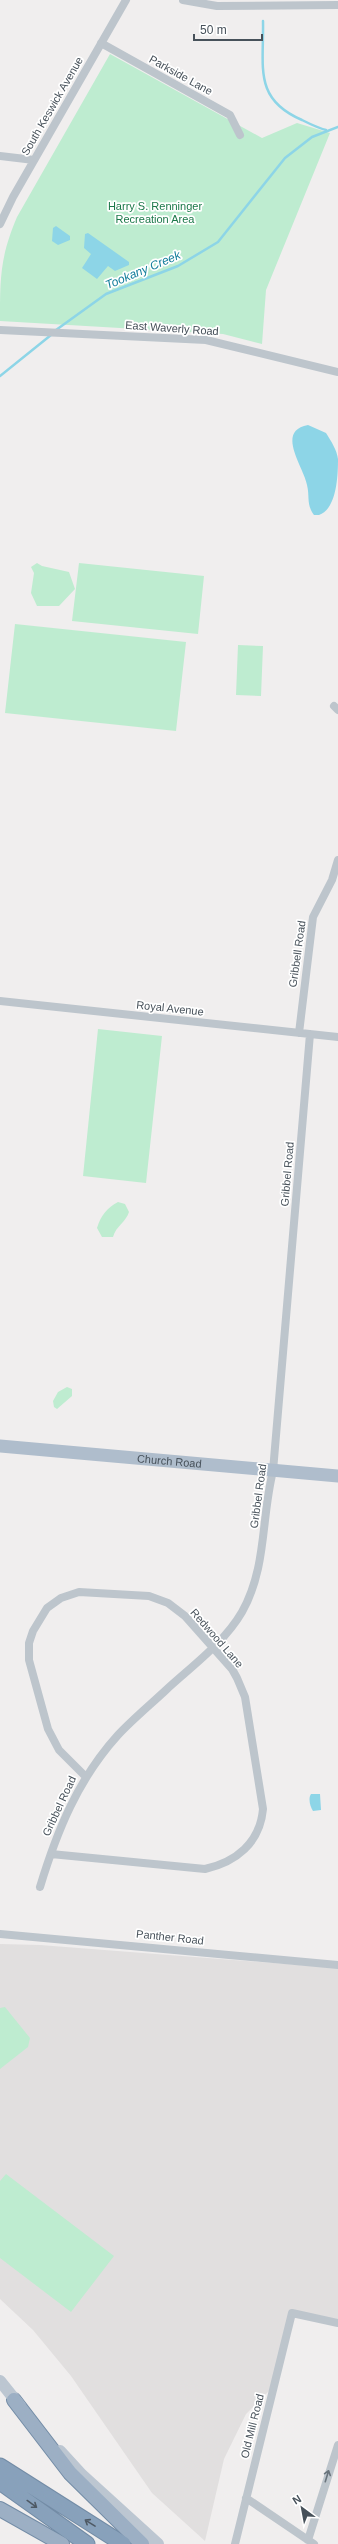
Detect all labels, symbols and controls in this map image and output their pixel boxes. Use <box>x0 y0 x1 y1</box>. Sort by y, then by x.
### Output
scale bar <box>194 16 262 42</box>
text: 50 m <box>200 23 227 37</box>
street label: Parkside Lane <box>147 53 215 97</box>
street label: South Keswick Avenue <box>19 55 85 157</box>
park label: Harry S. Renninger Recreation Area <box>108 200 202 225</box>
water label: Tookany Creek <box>103 247 184 292</box>
street label: East Waverly Road <box>125 319 219 337</box>
street label: Gribbell Road <box>286 920 308 988</box>
street label: Royal Avenue <box>136 998 204 1018</box>
street label: Gribbel Road <box>278 1141 296 1207</box>
street label: Church Road <box>136 1452 202 1470</box>
street label: Gribbel Road <box>248 1463 268 1529</box>
street label: Redwood Lane <box>188 1606 246 1670</box>
street label: Gribbel Road <box>40 1774 78 1838</box>
street label: Panther Road <box>136 1927 204 1947</box>
street label: Old Mill Road <box>238 2393 266 2459</box>
one-way arrow <box>324 2470 331 2483</box>
north arrow <box>282 2488 322 2528</box>
text: N <box>290 2492 303 2507</box>
one-way arrow <box>26 2500 37 2508</box>
one-way arrow <box>84 2519 96 2527</box>

